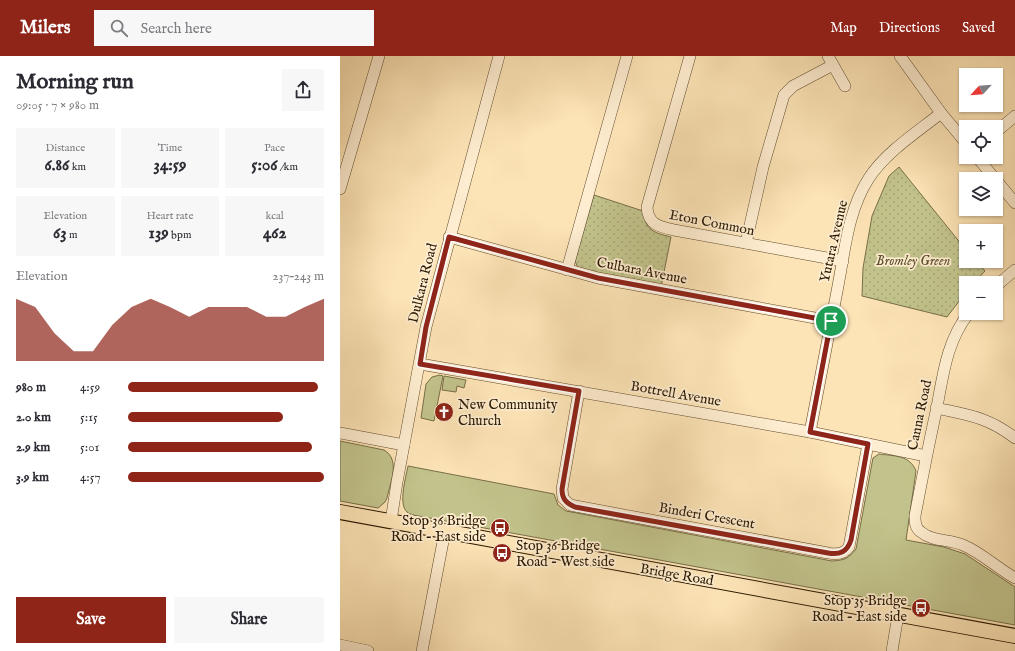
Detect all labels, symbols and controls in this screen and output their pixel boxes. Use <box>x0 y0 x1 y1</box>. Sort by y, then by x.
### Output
search box <box>94 10 374 46</box>
text: Milers <box>20 16 70 40</box>
icon: search <box>108 17 130 39</box>
text: Search here <box>140 19 212 38</box>
text: Map <box>830 19 857 37</box>
text: Directions <box>879 19 940 37</box>
text: Saved <box>962 19 995 37</box>
text: Morning run <box>16 68 134 96</box>
north arrow <box>959 68 1003 112</box>
map controls <box>959 68 1003 320</box>
button: share <box>282 69 324 111</box>
text: 09:05 · 7 × 980 m <box>16 97 99 114</box>
button: locate <box>959 120 1003 164</box>
text: Distance <box>45 141 85 155</box>
text: Time <box>158 141 182 155</box>
text: Pace <box>264 141 285 155</box>
text: 6.86 <box>45 155 69 176</box>
text: 34:59 <box>154 155 186 176</box>
text: 5:06 <box>251 155 277 176</box>
text: km <box>69 160 86 174</box>
text: /km <box>277 160 298 174</box>
button: layers <box>959 172 1003 216</box>
street label: Yutara Avenue <box>816 198 852 284</box>
street label: Eton Common <box>668 206 757 240</box>
text: Elevation <box>44 209 87 223</box>
text: Heart rate <box>147 209 193 223</box>
text: kcal <box>265 209 284 223</box>
text: 63 <box>53 223 67 244</box>
text: 139 <box>149 223 169 244</box>
text: 462 <box>263 223 286 244</box>
button: + <box>959 224 1003 268</box>
text: m <box>67 228 78 242</box>
text: bpm <box>169 228 191 242</box>
street label: Dulkara Road <box>404 241 442 325</box>
park label: Bromley Green <box>876 252 950 270</box>
street label: Culbara Avenue <box>595 253 689 289</box>
text: Elevation <box>16 268 68 285</box>
text: 237–243 m <box>272 268 324 285</box>
button: − <box>959 276 1003 320</box>
pin <box>814 304 848 338</box>
icon: arrive <box>820 310 842 332</box>
street label: Bottrell Avenue <box>629 377 723 411</box>
street label: Canna Road <box>904 378 936 452</box>
text: 980 m <box>16 379 46 396</box>
text: 4:59 <box>80 379 100 396</box>
place label: New Community Church <box>458 396 558 430</box>
church icon: New Community Church <box>433 401 455 423</box>
text: 2.0 km <box>16 409 51 426</box>
text: 5:15 <box>80 409 98 426</box>
text: 2.9 km <box>16 439 50 456</box>
text: 5:01 <box>80 439 99 456</box>
text: 3.9 km <box>16 469 49 486</box>
text: 4:57 <box>80 469 101 486</box>
street label: Binderi Crescent <box>657 499 757 533</box>
place label: Stop 36 Bridge Road - East side <box>391 512 487 546</box>
bus stop icon: Stop 36 Bridge Road - East side <box>489 517 511 539</box>
place label: Stop 36 Bridge Road - West side <box>516 537 615 571</box>
bus stop icon: Stop 36 Bridge Road - West side <box>491 542 513 564</box>
street label: Bridge Road <box>639 560 715 590</box>
place label: Stop 35 Bridge Road - East side <box>812 592 908 626</box>
button: Save <box>16 597 166 643</box>
button: Share <box>174 597 324 643</box>
bus stop icon: Stop 35 Bridge Road - East side <box>910 597 932 619</box>

